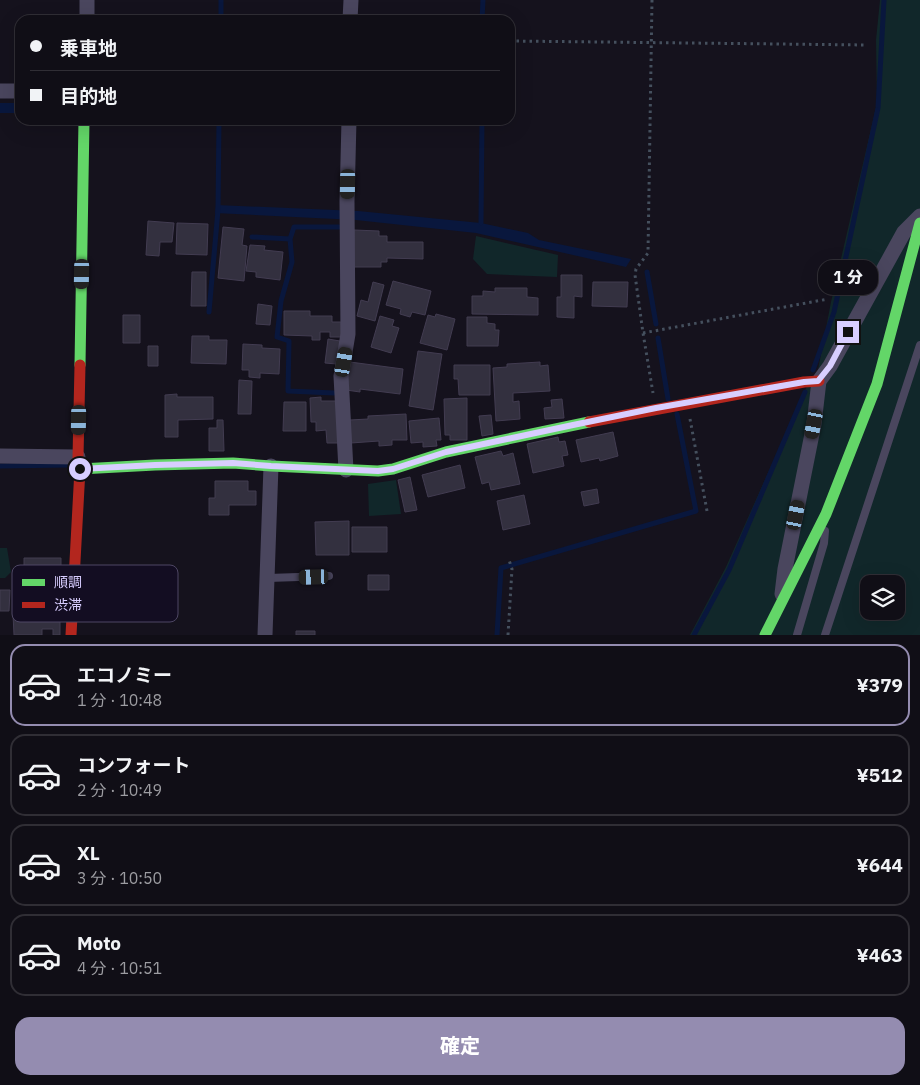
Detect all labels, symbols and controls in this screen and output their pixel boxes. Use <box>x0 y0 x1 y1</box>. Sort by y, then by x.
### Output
text: 乗車地 <box>60 36 117 60</box>
text: 目的地 <box>60 84 117 108</box>
car <box>340 169 355 199</box>
car <box>74 259 89 289</box>
callout: 1 分 <box>818 260 878 294</box>
text: 1 分 <box>833 267 863 287</box>
route end <box>837 321 859 343</box>
car <box>334 346 353 378</box>
car <box>71 405 86 435</box>
car <box>803 408 824 440</box>
route start <box>69 458 91 480</box>
car <box>785 499 806 531</box>
legend <box>12 565 178 622</box>
car <box>298 569 329 585</box>
text: 順調 <box>54 573 82 591</box>
map controls <box>860 575 905 620</box>
button: layers <box>860 575 905 620</box>
text: 渋滞 <box>54 596 82 614</box>
icon: car <box>17 663 62 708</box>
text: エコノミー <box>77 663 172 687</box>
text: ¥379 <box>856 673 903 697</box>
text: 1 分 · 10:48 <box>77 690 162 710</box>
icon: car <box>17 753 62 798</box>
text: コンフォート <box>77 753 190 777</box>
text: ¥512 <box>856 763 903 787</box>
text: 2 分 · 10:49 <box>77 780 162 800</box>
text: XL <box>77 841 100 865</box>
icon: car <box>17 843 62 888</box>
text: ¥644 <box>856 853 903 877</box>
text: 3 分 · 10:50 <box>77 868 162 888</box>
text: Moto <box>77 931 121 955</box>
icon: car <box>17 933 62 978</box>
text: ¥463 <box>856 943 903 967</box>
text: 4 分 · 10:51 <box>77 958 162 978</box>
button: 確定 <box>15 1017 905 1075</box>

